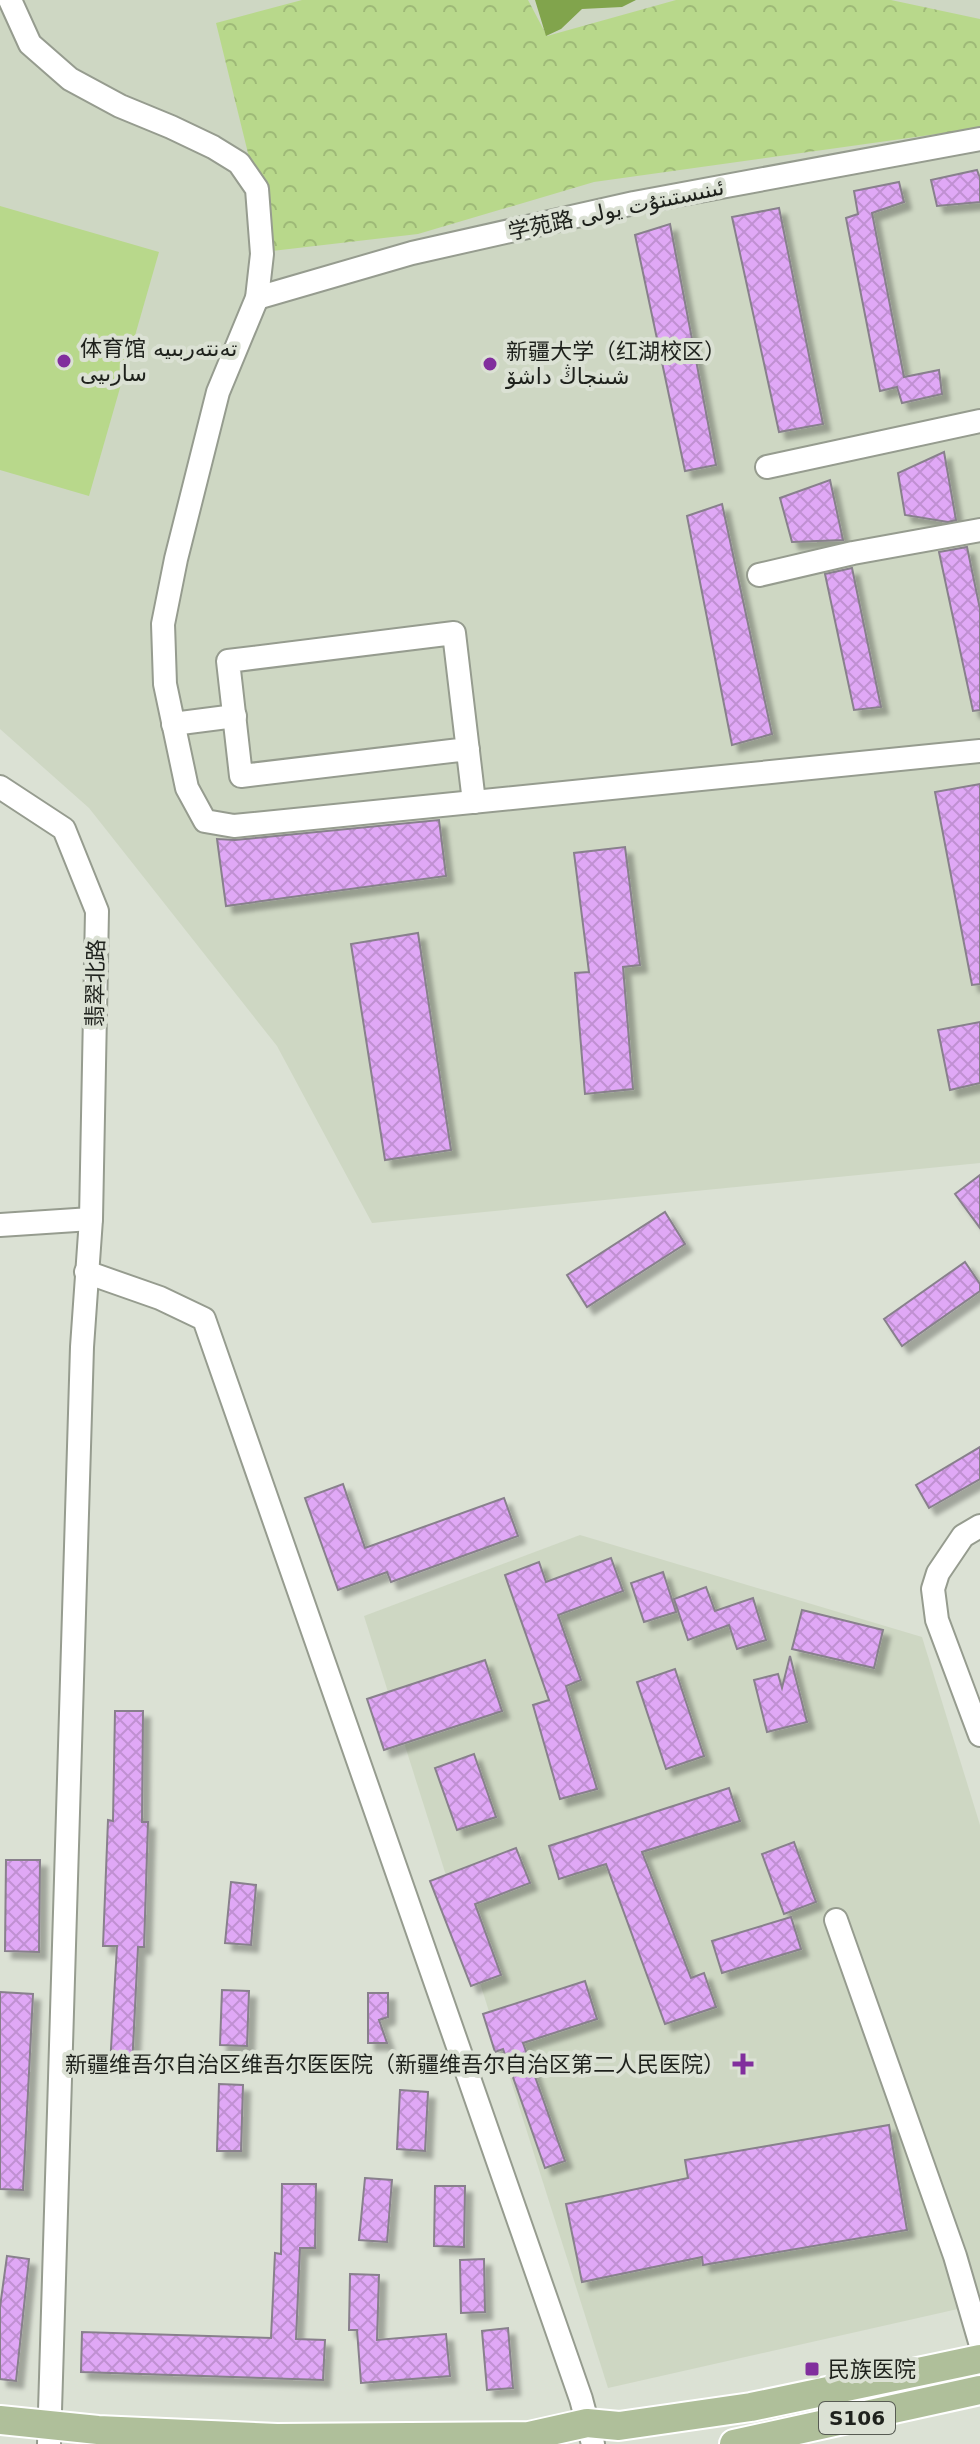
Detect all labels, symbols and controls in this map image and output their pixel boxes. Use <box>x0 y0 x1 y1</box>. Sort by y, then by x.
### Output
street label: 学苑路 ئىنىستىتۇت يولى <box>506 174 726 245</box>
place label: 体育馆 تەنتەربىيە سارىيى <box>80 336 237 386</box>
place label: 新疆大学（红湖校区） شىنجاڭ داشۆ <box>505 339 726 389</box>
marker: 体育馆 تەنتەربىيە سارىيى <box>55 352 73 370</box>
marker: 新疆大学（红湖校区） شىنجاڭ داشۆ <box>481 355 499 373</box>
street label: 翡翠北路 <box>82 939 109 1027</box>
place label: 新疆维吾尔自治区维吾尔医医院（新疆维吾尔自治区第二人民医院） <box>65 2052 725 2077</box>
marker: 新疆维吾尔自治区维吾尔医医院（新疆维吾尔自治区第二人民医院） <box>732 2053 754 2075</box>
place label: 民族医院 <box>828 2357 916 2382</box>
marker: 民族医院 <box>803 2360 821 2378</box>
road number: S106 <box>819 2402 895 2434</box>

